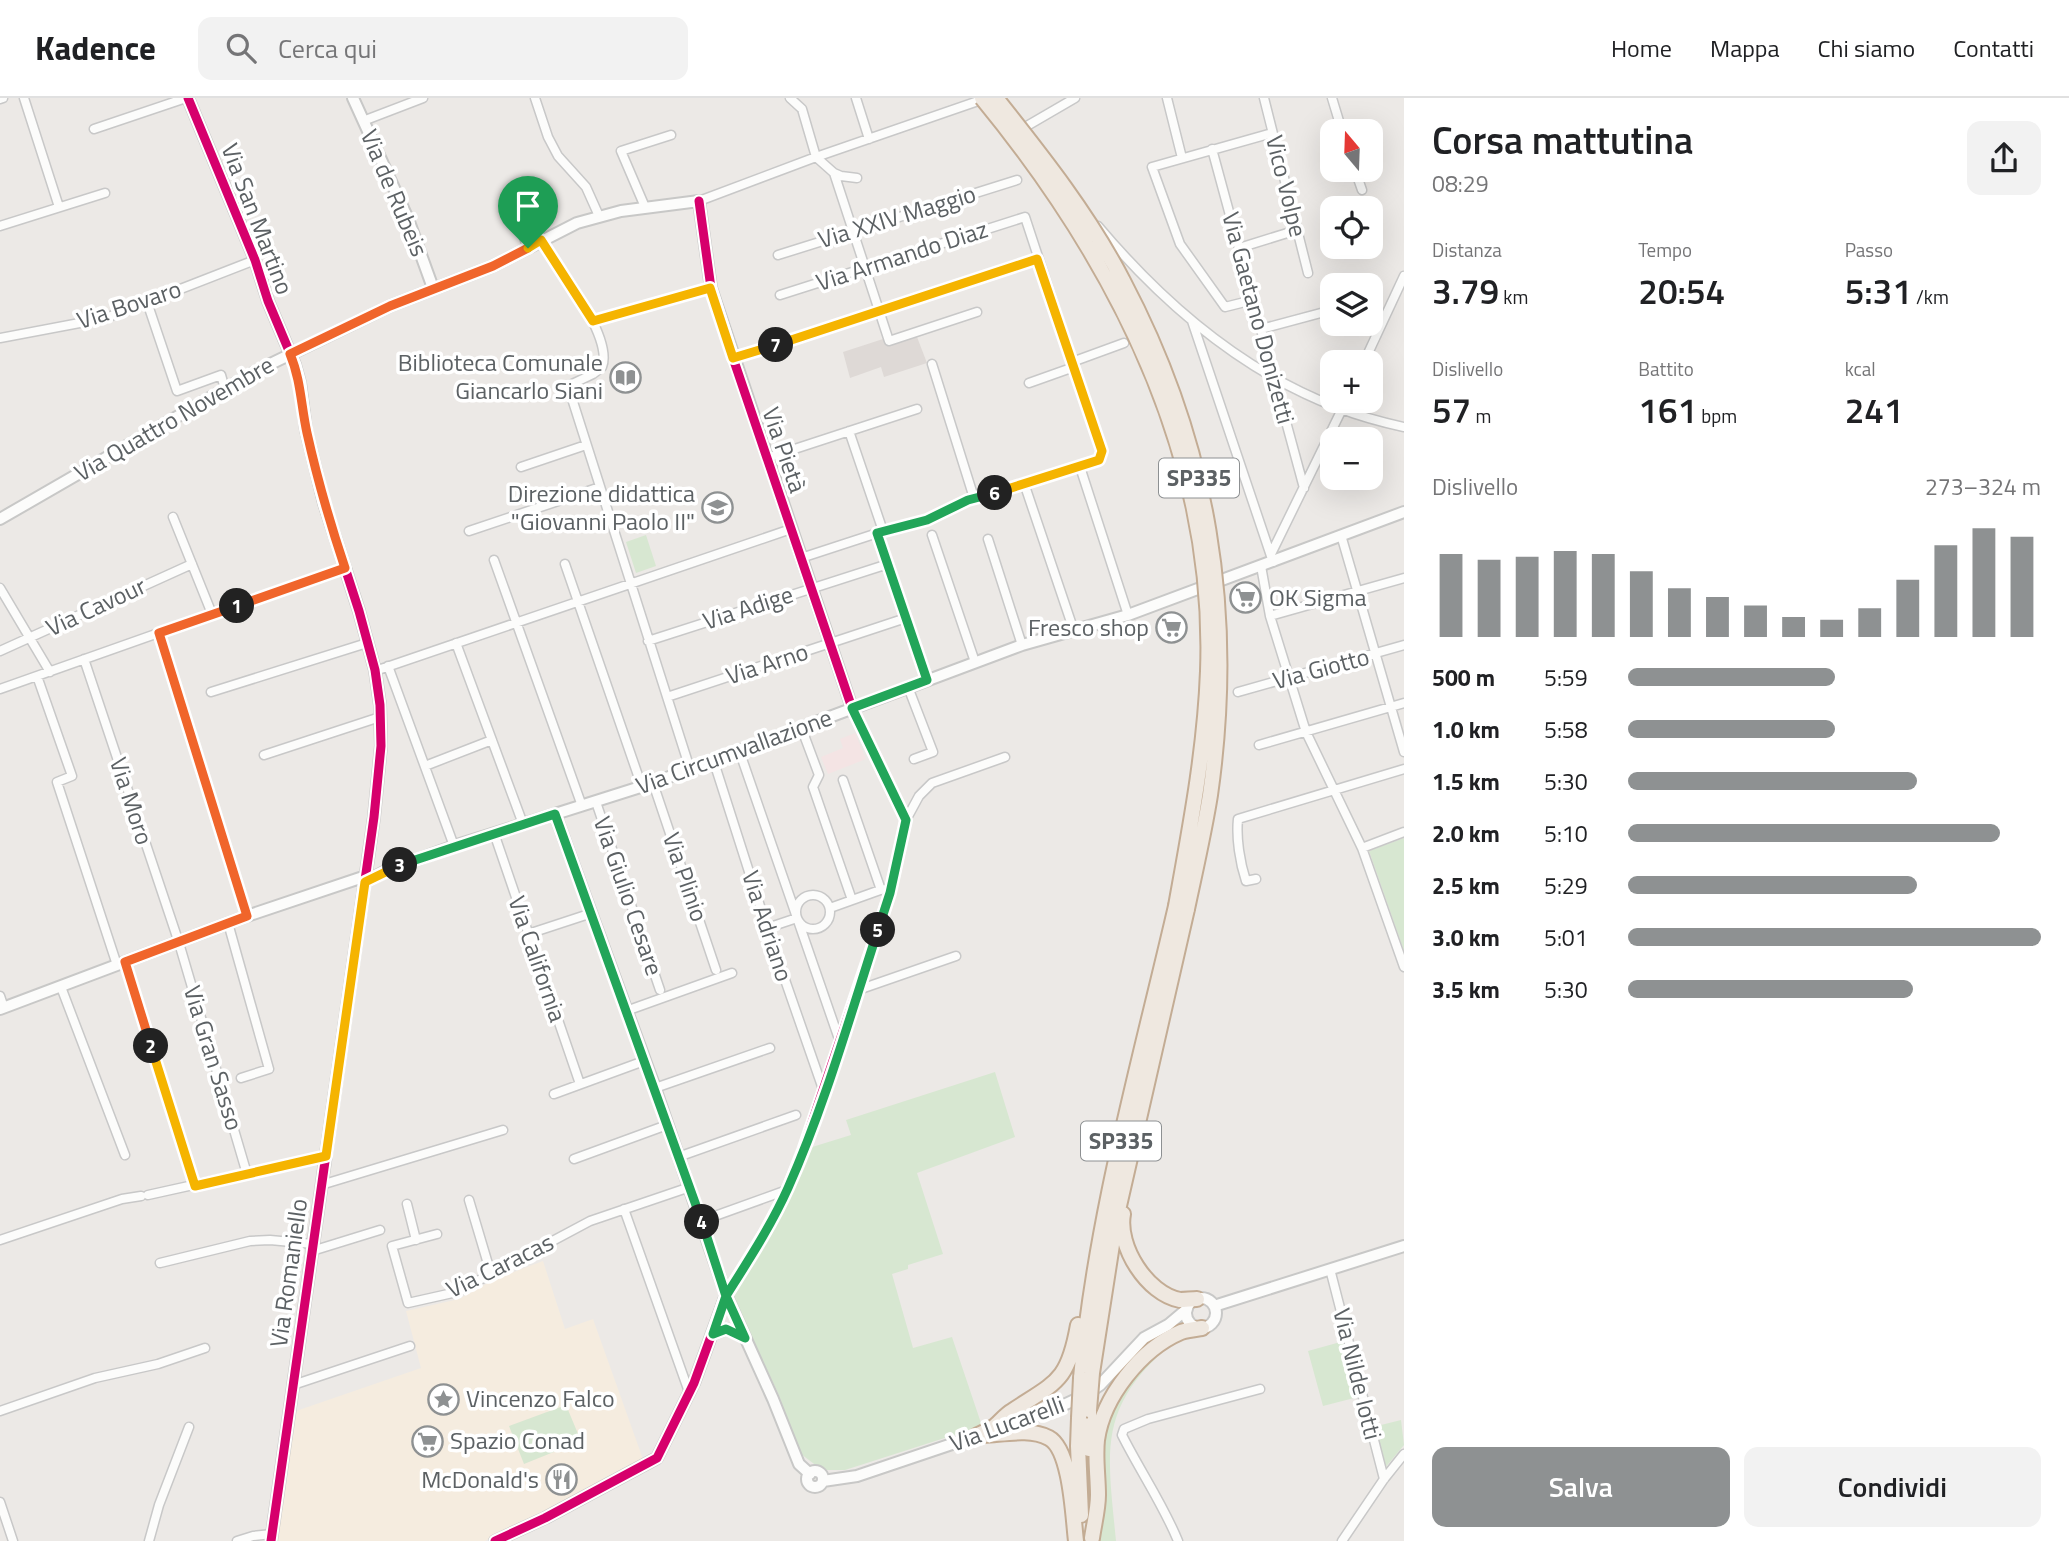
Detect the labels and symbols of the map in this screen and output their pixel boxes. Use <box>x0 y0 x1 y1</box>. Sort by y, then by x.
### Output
north arrow <box>1320 119 1382 182</box>
street label: Via de Rubeis <box>352 123 438 262</box>
street label: Vico Volpe <box>1257 131 1317 240</box>
street label: Via San Martino <box>213 138 303 300</box>
street label: Via XXIV Maggio <box>813 175 980 257</box>
pin <box>498 176 558 248</box>
street label: Via Gaetano Donizetti <box>1213 208 1305 428</box>
street label: Via Armando Diaz <box>811 210 992 300</box>
street label: Via Bovaro <box>72 270 186 338</box>
pin: 7 <box>758 328 794 362</box>
place label: Biblioteca Comunale Giancarlo Siani <box>398 344 603 408</box>
street label: Via Quattro Novembre <box>67 346 280 490</box>
library icon: Biblioteca Comunale Giancarlo Siani <box>609 360 643 394</box>
street label: Via Pietà <box>754 402 816 497</box>
road number: SP335 <box>1159 458 1239 498</box>
place label: Direzione didattica "Giovanni Paolo II" <box>508 475 695 539</box>
pin: 6 <box>978 476 1012 510</box>
school or university icon: Direzione didattica "Giovanni Paolo II" <box>701 491 735 525</box>
street label: Via Cavour <box>40 567 151 645</box>
street label: Via Adige <box>698 576 798 639</box>
place label: OK Sigma <box>1269 579 1366 615</box>
supermarket icon: OK Sigma <box>1229 581 1263 615</box>
pin: 1 <box>219 588 254 624</box>
place label: Fresco shop <box>1028 609 1149 645</box>
supermarket icon: Fresco shop <box>1155 611 1189 645</box>
street label: Via Arno <box>721 633 813 693</box>
street label: Via Giotto <box>1268 638 1373 698</box>
street label: Via Circumvallazione <box>631 699 837 803</box>
street label: Via Moro <box>101 752 163 849</box>
street label: Via Giulio Cesare <box>585 811 673 980</box>
street label: Via Plinio <box>654 827 718 926</box>
pin: 3 <box>382 848 418 882</box>
street label: Via Adriano <box>733 866 803 986</box>
street label: Via California <box>500 891 576 1027</box>
pin: 5 <box>860 912 896 948</box>
street label: Via Gran Sasso <box>175 981 253 1135</box>
pin: 2 <box>134 1028 168 1063</box>
road number: SP335 <box>1081 1122 1161 1160</box>
street label: Via Romaniello <box>260 1196 316 1350</box>
pin: 4 <box>684 1204 720 1240</box>
street label: Via Caracas <box>440 1224 559 1307</box>
street label: Via Nilde Iotti <box>1324 1304 1392 1443</box>
place label: Vincenzo Falco <box>466 1380 615 1416</box>
place icon: Vincenzo Falco <box>426 1382 460 1416</box>
street label: Via Lucarelli <box>944 1386 1069 1460</box>
place label: Spazio Conad <box>450 1422 585 1458</box>
supermarket icon: Spazio Conad <box>410 1424 444 1458</box>
place label: McDonald's <box>421 1461 539 1497</box>
restaurant icon: McDonald's <box>545 1463 579 1497</box>

